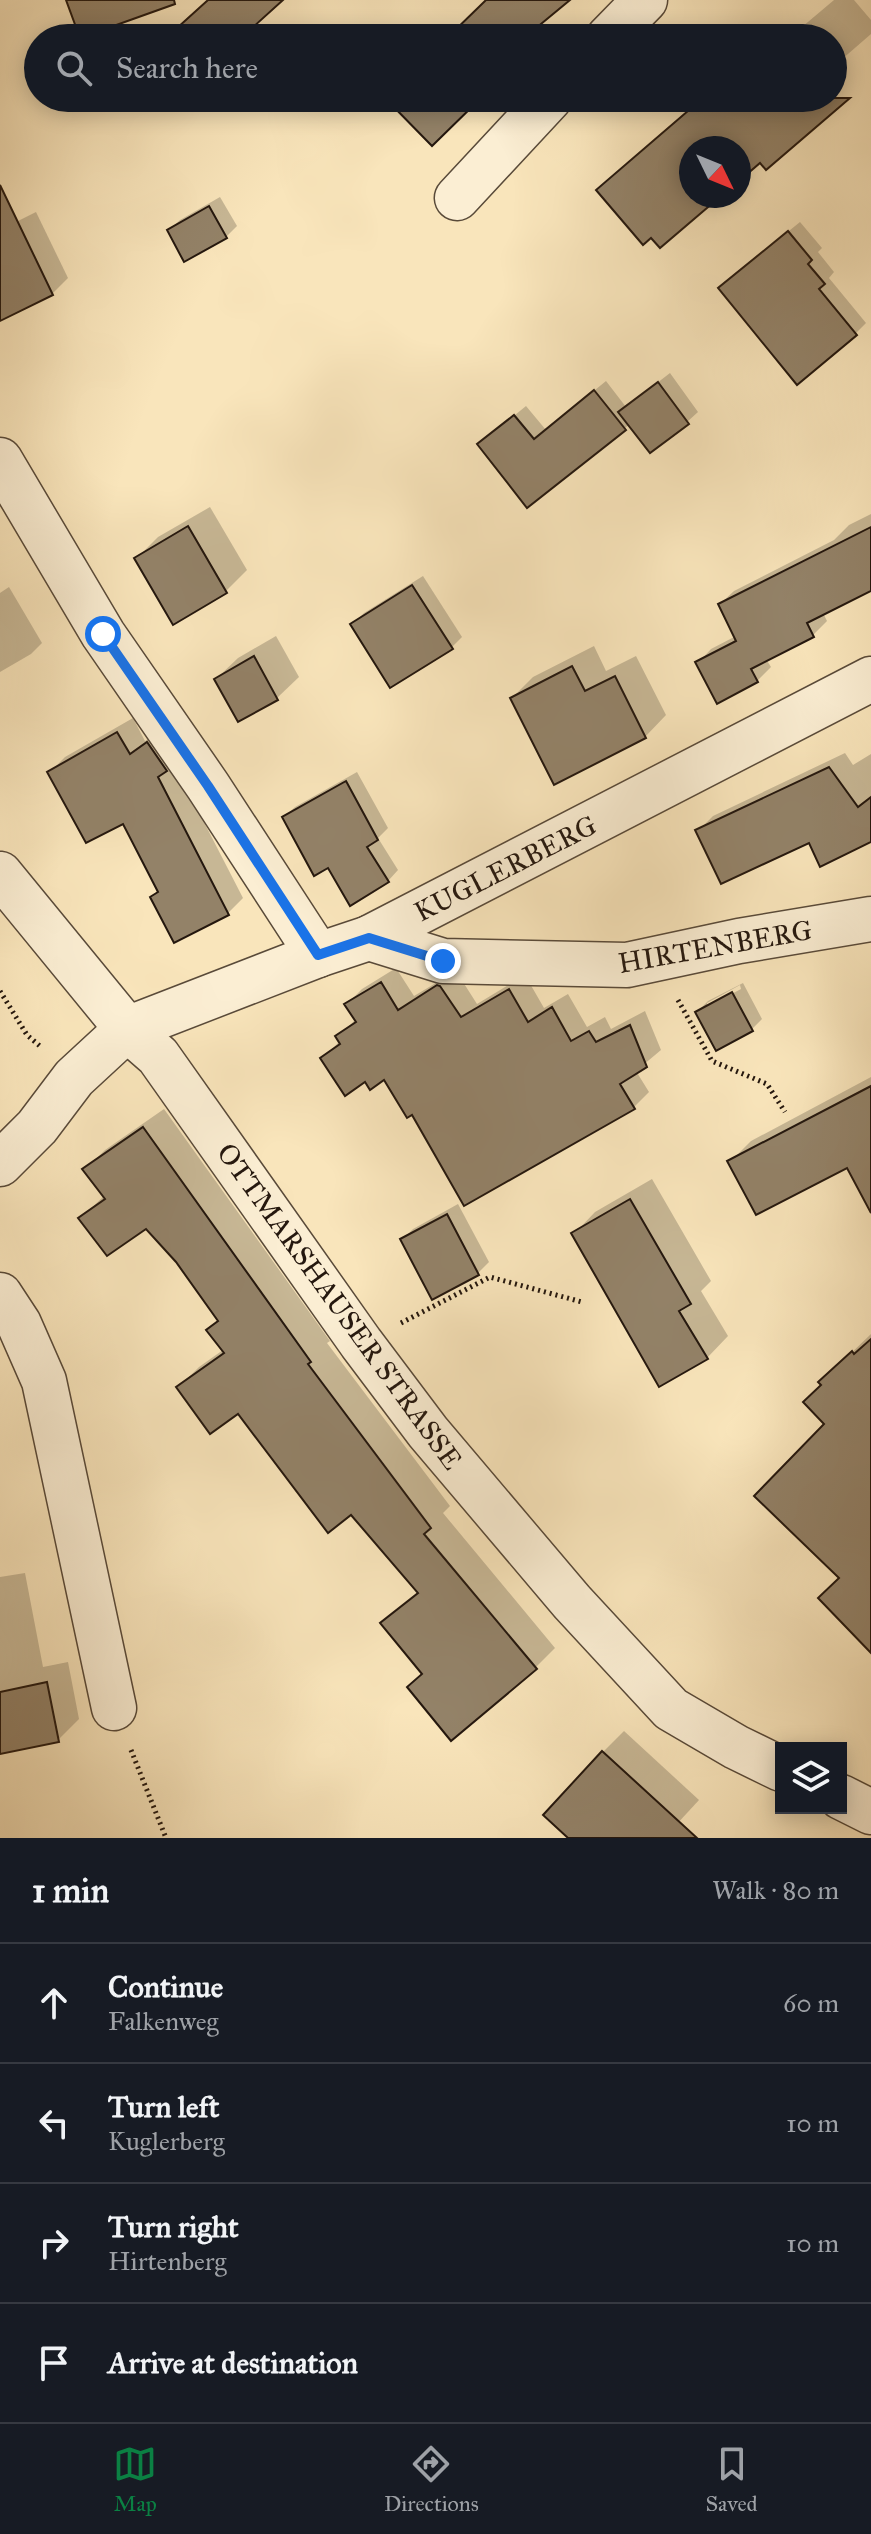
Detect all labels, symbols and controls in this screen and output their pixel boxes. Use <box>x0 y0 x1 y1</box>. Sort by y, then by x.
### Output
search box <box>24 24 847 112</box>
icon: search <box>52 46 96 90</box>
text: Search here <box>116 50 258 86</box>
north arrow <box>679 136 751 208</box>
route start <box>85 616 121 652</box>
street label: KUGLERBERG <box>408 807 602 929</box>
street label: HIRTENBERG <box>615 912 815 981</box>
route end <box>425 943 461 979</box>
street label: OTTMARSHAUSER STRASSE <box>209 1136 470 1477</box>
map controls <box>775 1742 847 1814</box>
button: layers <box>775 1742 847 1814</box>
text: 1 min <box>32 1870 109 1911</box>
text: Walk · 80 m <box>712 1874 839 1906</box>
text: Continue <box>108 1969 223 2005</box>
icon: ahead <box>32 1981 76 2025</box>
text: 60 m <box>783 1987 839 2019</box>
text: Falkenweg <box>108 2005 219 2037</box>
text: Turn left <box>108 2089 219 2125</box>
icon: left <box>32 2101 76 2145</box>
text: 10 m <box>786 2107 839 2139</box>
text: Kuglerberg <box>108 2125 225 2157</box>
text: Turn right <box>108 2209 239 2245</box>
icon: right <box>32 2221 76 2265</box>
text: 10 m <box>786 2227 839 2259</box>
text: Hirtenberg <box>108 2245 227 2277</box>
icon: arrive <box>32 2341 76 2385</box>
text: Arrive at destination <box>108 2345 358 2381</box>
tab: Map <box>113 2442 157 2517</box>
tab: Directions <box>384 2442 479 2517</box>
tab: Saved <box>705 2442 758 2517</box>

